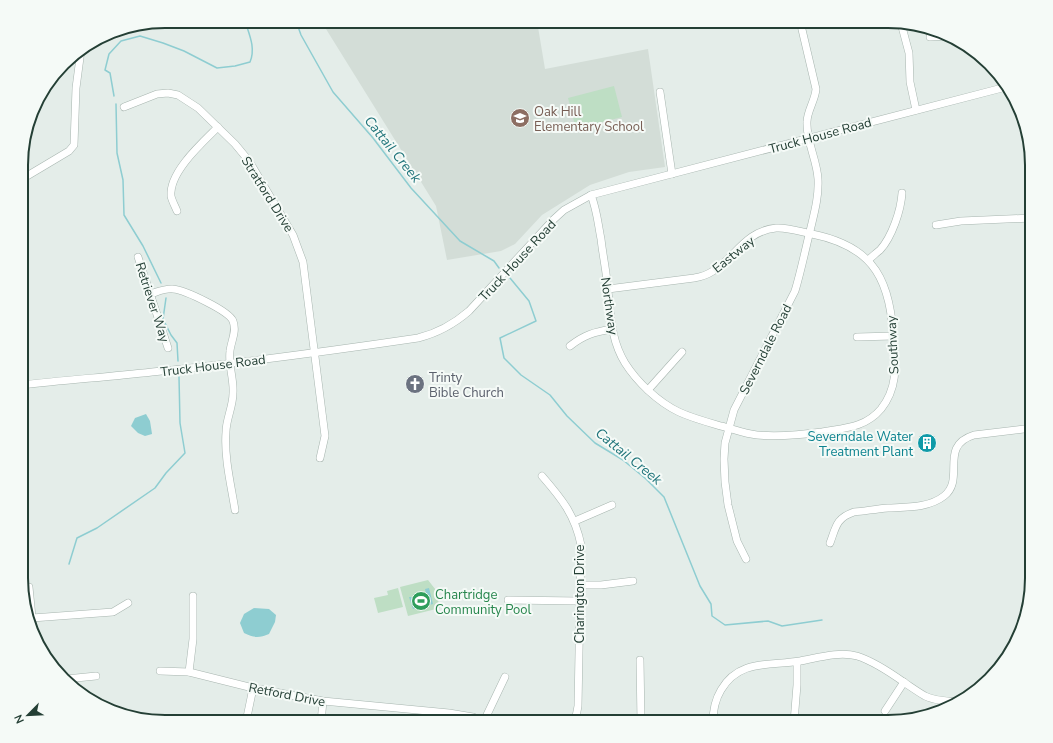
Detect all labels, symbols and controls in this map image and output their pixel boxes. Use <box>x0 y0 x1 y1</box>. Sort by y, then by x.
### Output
place label: Oak Hill Elementary School <box>534 103 644 136</box>
school or university icon: Oak Hill Elementary School <box>509 107 531 129</box>
water label: Cattail Creek <box>360 112 426 187</box>
street label: Truck House Road <box>767 114 874 158</box>
street label: Stratford Drive <box>237 153 298 236</box>
street label: Truck House Road <box>475 216 560 306</box>
street label: Eastway <box>709 232 759 277</box>
street label: Retriever Way <box>131 260 174 345</box>
street label: Northway <box>596 276 622 336</box>
street label: Severndale Road <box>735 301 796 398</box>
street label: Southway <box>882 315 904 375</box>
street label: Truck House Road <box>160 351 267 381</box>
place label: Trinty Bible Church <box>429 369 504 402</box>
church icon: Trinty Bible Church <box>404 373 426 395</box>
water label: Cattail Creek <box>591 424 667 490</box>
place label: Severndale Water Treatment Plant <box>808 428 913 461</box>
building icon: Severndale Water Treatment Plant <box>916 432 938 454</box>
street label: Charington Drive <box>571 544 589 643</box>
place label: Chartridge Community Pool <box>435 586 532 619</box>
sports icon: Chartridge Community Pool <box>410 590 432 612</box>
street label: Retford Drive <box>247 679 327 711</box>
north arrow <box>8 695 48 735</box>
text: N <box>11 712 28 726</box>

